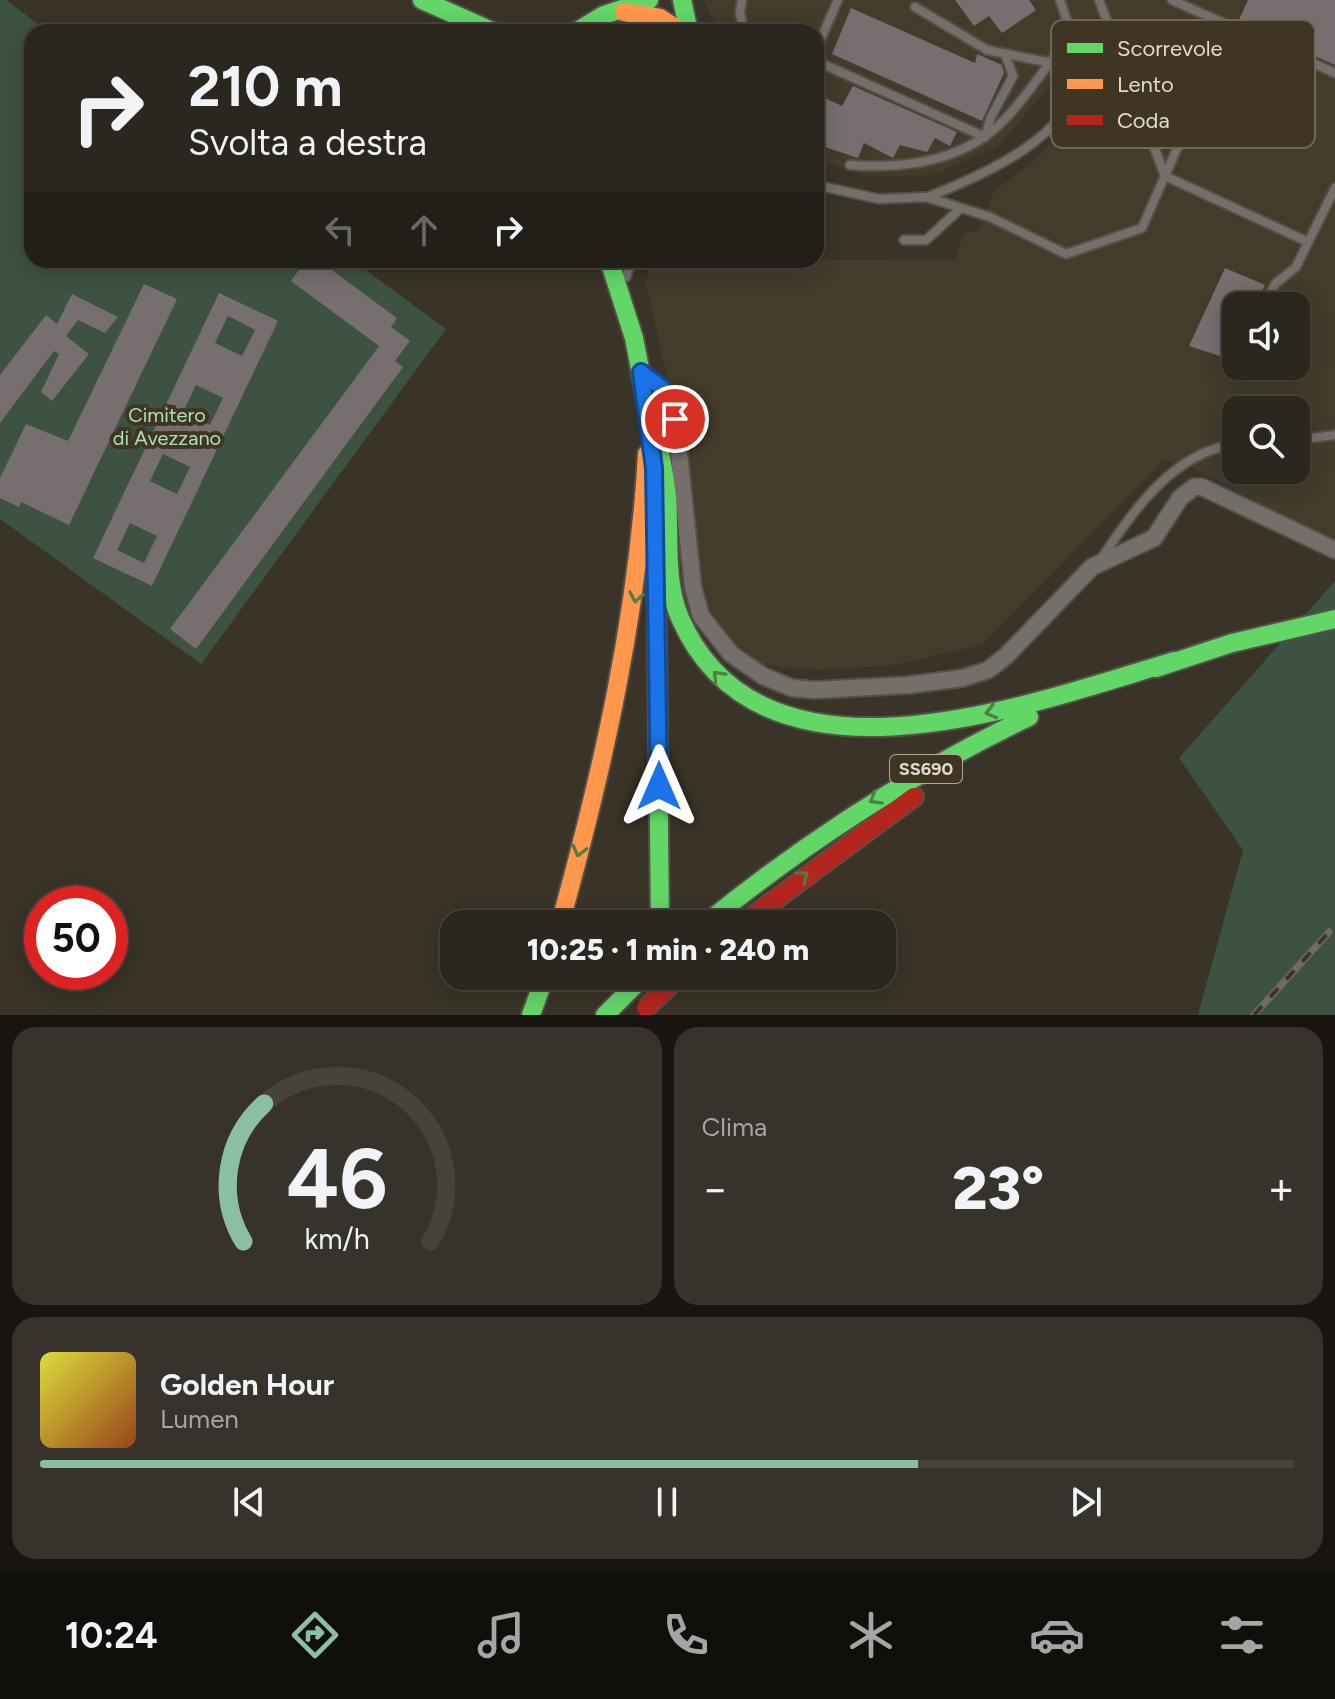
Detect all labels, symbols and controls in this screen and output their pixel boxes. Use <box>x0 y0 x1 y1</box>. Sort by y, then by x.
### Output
legend <box>1051 20 1315 148</box>
text: Scorrevole <box>1117 35 1223 62</box>
text: 210 m <box>188 53 343 120</box>
icon: right <box>56 56 160 160</box>
text: Lento <box>1117 71 1174 98</box>
text: Coda <box>1117 107 1170 134</box>
text: Svolta a destra <box>188 121 427 164</box>
icon: left <box>318 208 362 252</box>
icon: ahead <box>402 208 446 252</box>
icon: right <box>486 208 530 252</box>
map controls <box>1222 292 1310 484</box>
button: sound <box>1222 292 1310 380</box>
pin <box>641 385 709 453</box>
button: search <box>1222 396 1310 484</box>
icon: arrive <box>653 397 697 441</box>
park label: Cimitero di Avezzano <box>113 403 221 450</box>
one-way arrow <box>628 591 645 604</box>
one-way arrow <box>712 671 727 685</box>
one-way arrow <box>985 703 998 720</box>
position arrow <box>617 744 701 828</box>
road number: SS690 <box>890 755 962 783</box>
one-way arrow <box>869 789 884 805</box>
one-way arrow <box>572 844 589 858</box>
one-way arrow <box>795 871 809 885</box>
speed limit sign: 50 <box>24 886 128 990</box>
text: 10:25 · 1 min · 240 m <box>527 931 809 968</box>
text: Clima <box>702 1111 767 1143</box>
text: 46 <box>286 1129 387 1229</box>
text: 23° <box>952 1152 1044 1224</box>
text: − <box>702 1162 729 1215</box>
text: + <box>1268 1162 1295 1215</box>
text: km/h <box>304 1222 369 1256</box>
text: Golden Hour <box>160 1366 334 1403</box>
text: Lumen <box>160 1403 239 1435</box>
icon: previous <box>227 1480 271 1524</box>
icon: pause <box>645 1480 689 1524</box>
icon: next <box>1064 1480 1108 1524</box>
icon: directions <box>287 1607 343 1663</box>
icon: music <box>473 1607 529 1663</box>
icon: phone <box>658 1607 714 1663</box>
icon: climate <box>843 1607 899 1663</box>
icon: car <box>1029 1607 1085 1663</box>
icon: filters <box>1214 1607 1270 1663</box>
text: 10:24 <box>65 1614 158 1657</box>

